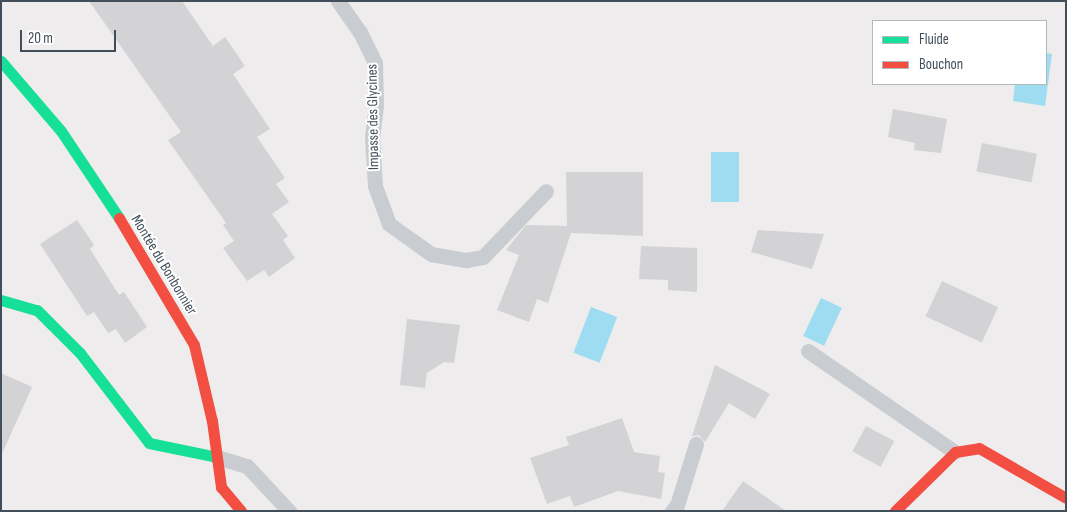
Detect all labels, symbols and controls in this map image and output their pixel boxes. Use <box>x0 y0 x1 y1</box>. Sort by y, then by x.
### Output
scale bar <box>22 20 119 52</box>
legend <box>872 20 1047 85</box>
text: 20 m <box>28 29 53 48</box>
text: Fluide <box>919 30 949 49</box>
text: Bouchon <box>919 55 963 74</box>
street label: Impasse des Glycines <box>363 64 383 170</box>
street label: Montée du Bonbonnier <box>127 212 201 318</box>

